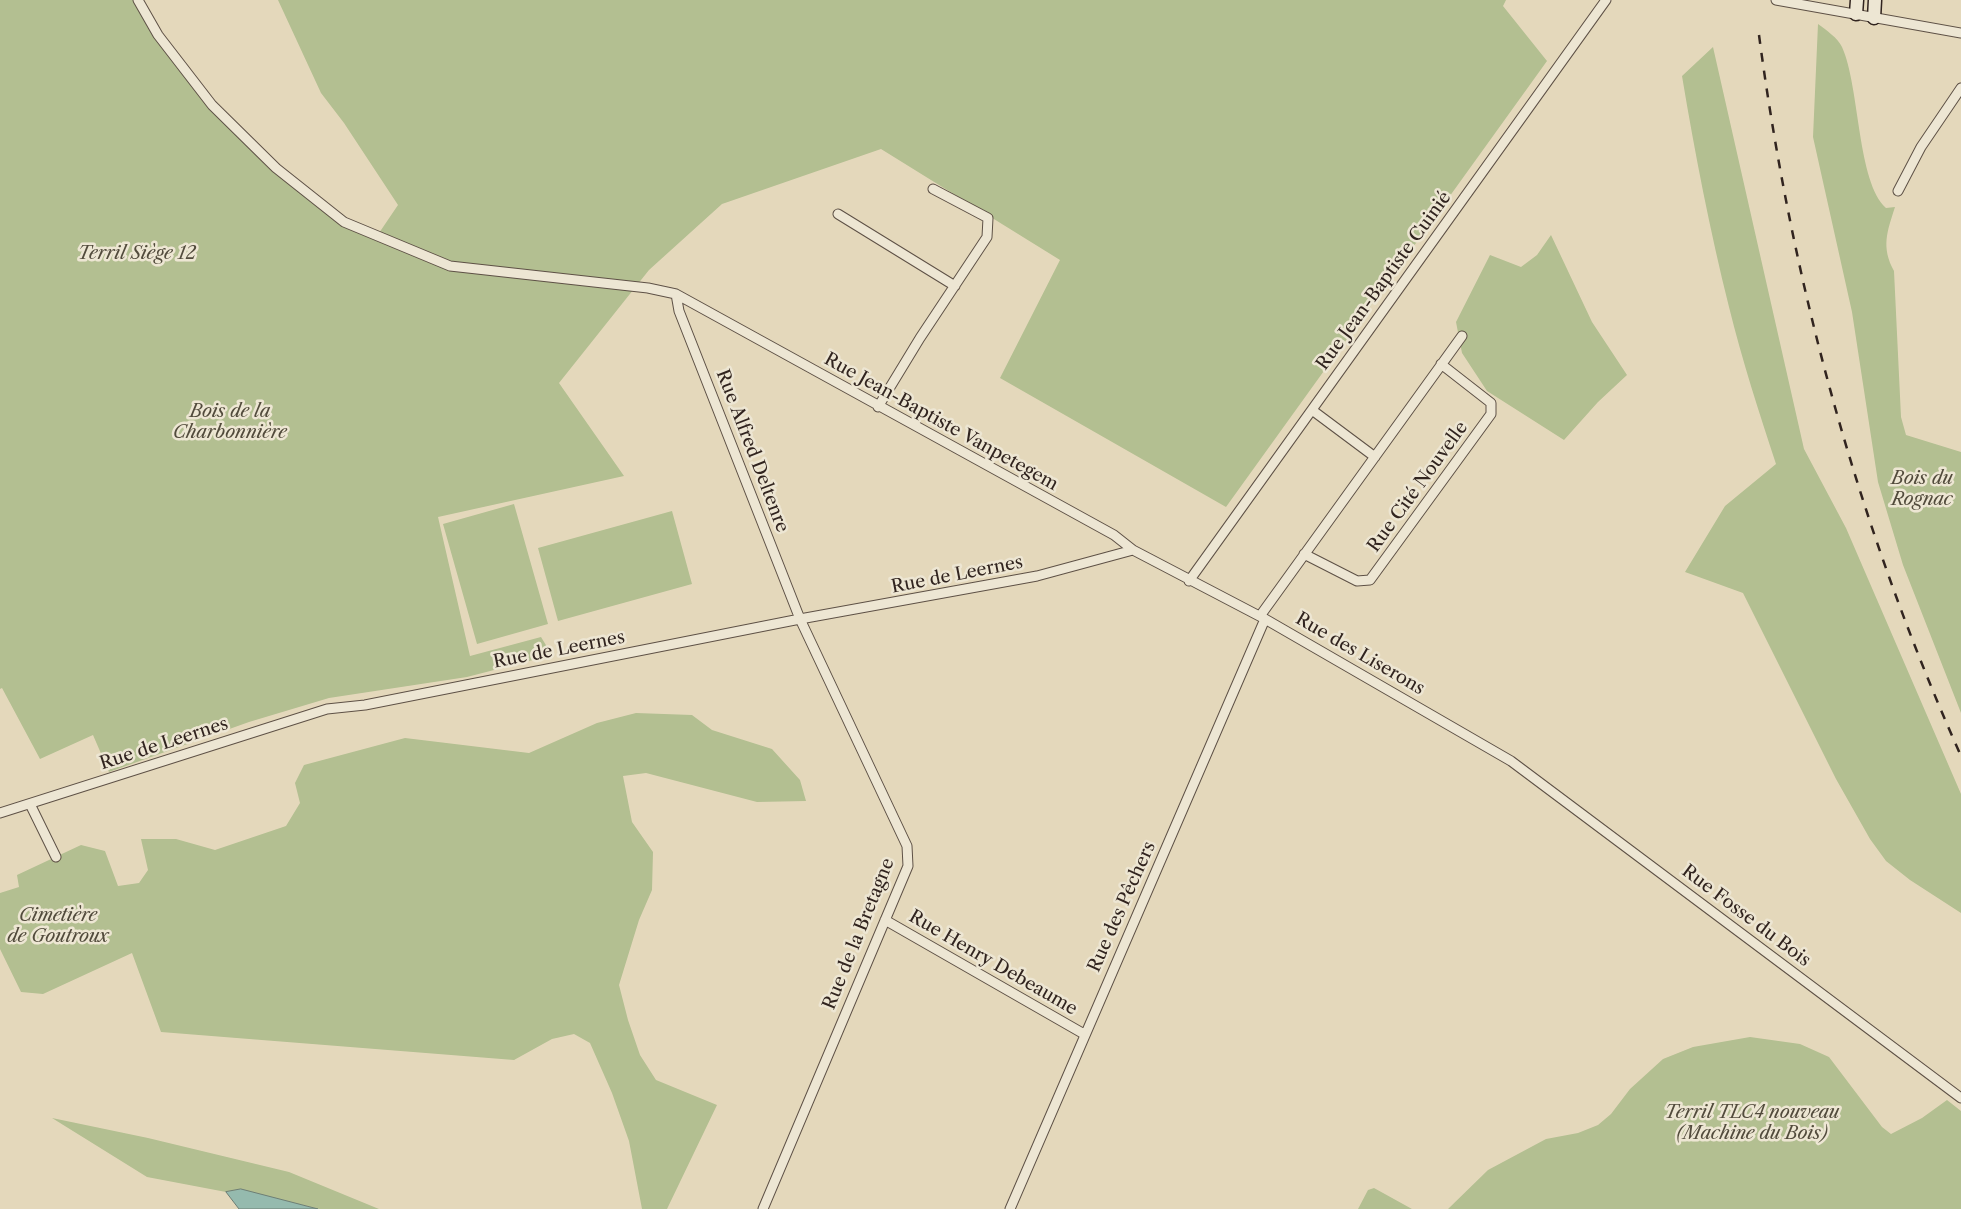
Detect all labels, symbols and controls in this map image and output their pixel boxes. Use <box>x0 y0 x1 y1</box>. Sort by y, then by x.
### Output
street label: Rue Jean-Baptiste Cuinié <box>1312 188 1456 374</box>
park label: Terril Siège 12 <box>78 243 196 265</box>
street label: Rue Jean-Baptiste Vanpetegem <box>820 349 1062 495</box>
street label: Rue Alfred Deltenre <box>711 367 793 535</box>
park label: Bois de la Charbonnière <box>173 401 287 444</box>
street label: Rue Cité Nouvelle <box>1363 417 1473 557</box>
park label: Bois du Rognac <box>1891 468 1953 510</box>
street label: Rue de Leernes <box>889 552 1025 598</box>
street label: Rue des Liserons <box>1292 608 1428 700</box>
street label: Rue de Leernes <box>491 627 627 673</box>
street label: Rue de Leernes <box>97 713 231 775</box>
street label: Rue des Pêchers <box>1084 838 1160 976</box>
street label: Rue de la Bretagne <box>819 855 899 1013</box>
street label: Rue Fosse du Bois <box>1677 861 1815 971</box>
park label: Cimetière de Goutroux <box>7 905 109 948</box>
street label: Rue Henry Debeaume <box>905 906 1081 1020</box>
park label: Terril TLC4 nouveau (Machine du Bois) <box>1665 1102 1839 1144</box>

